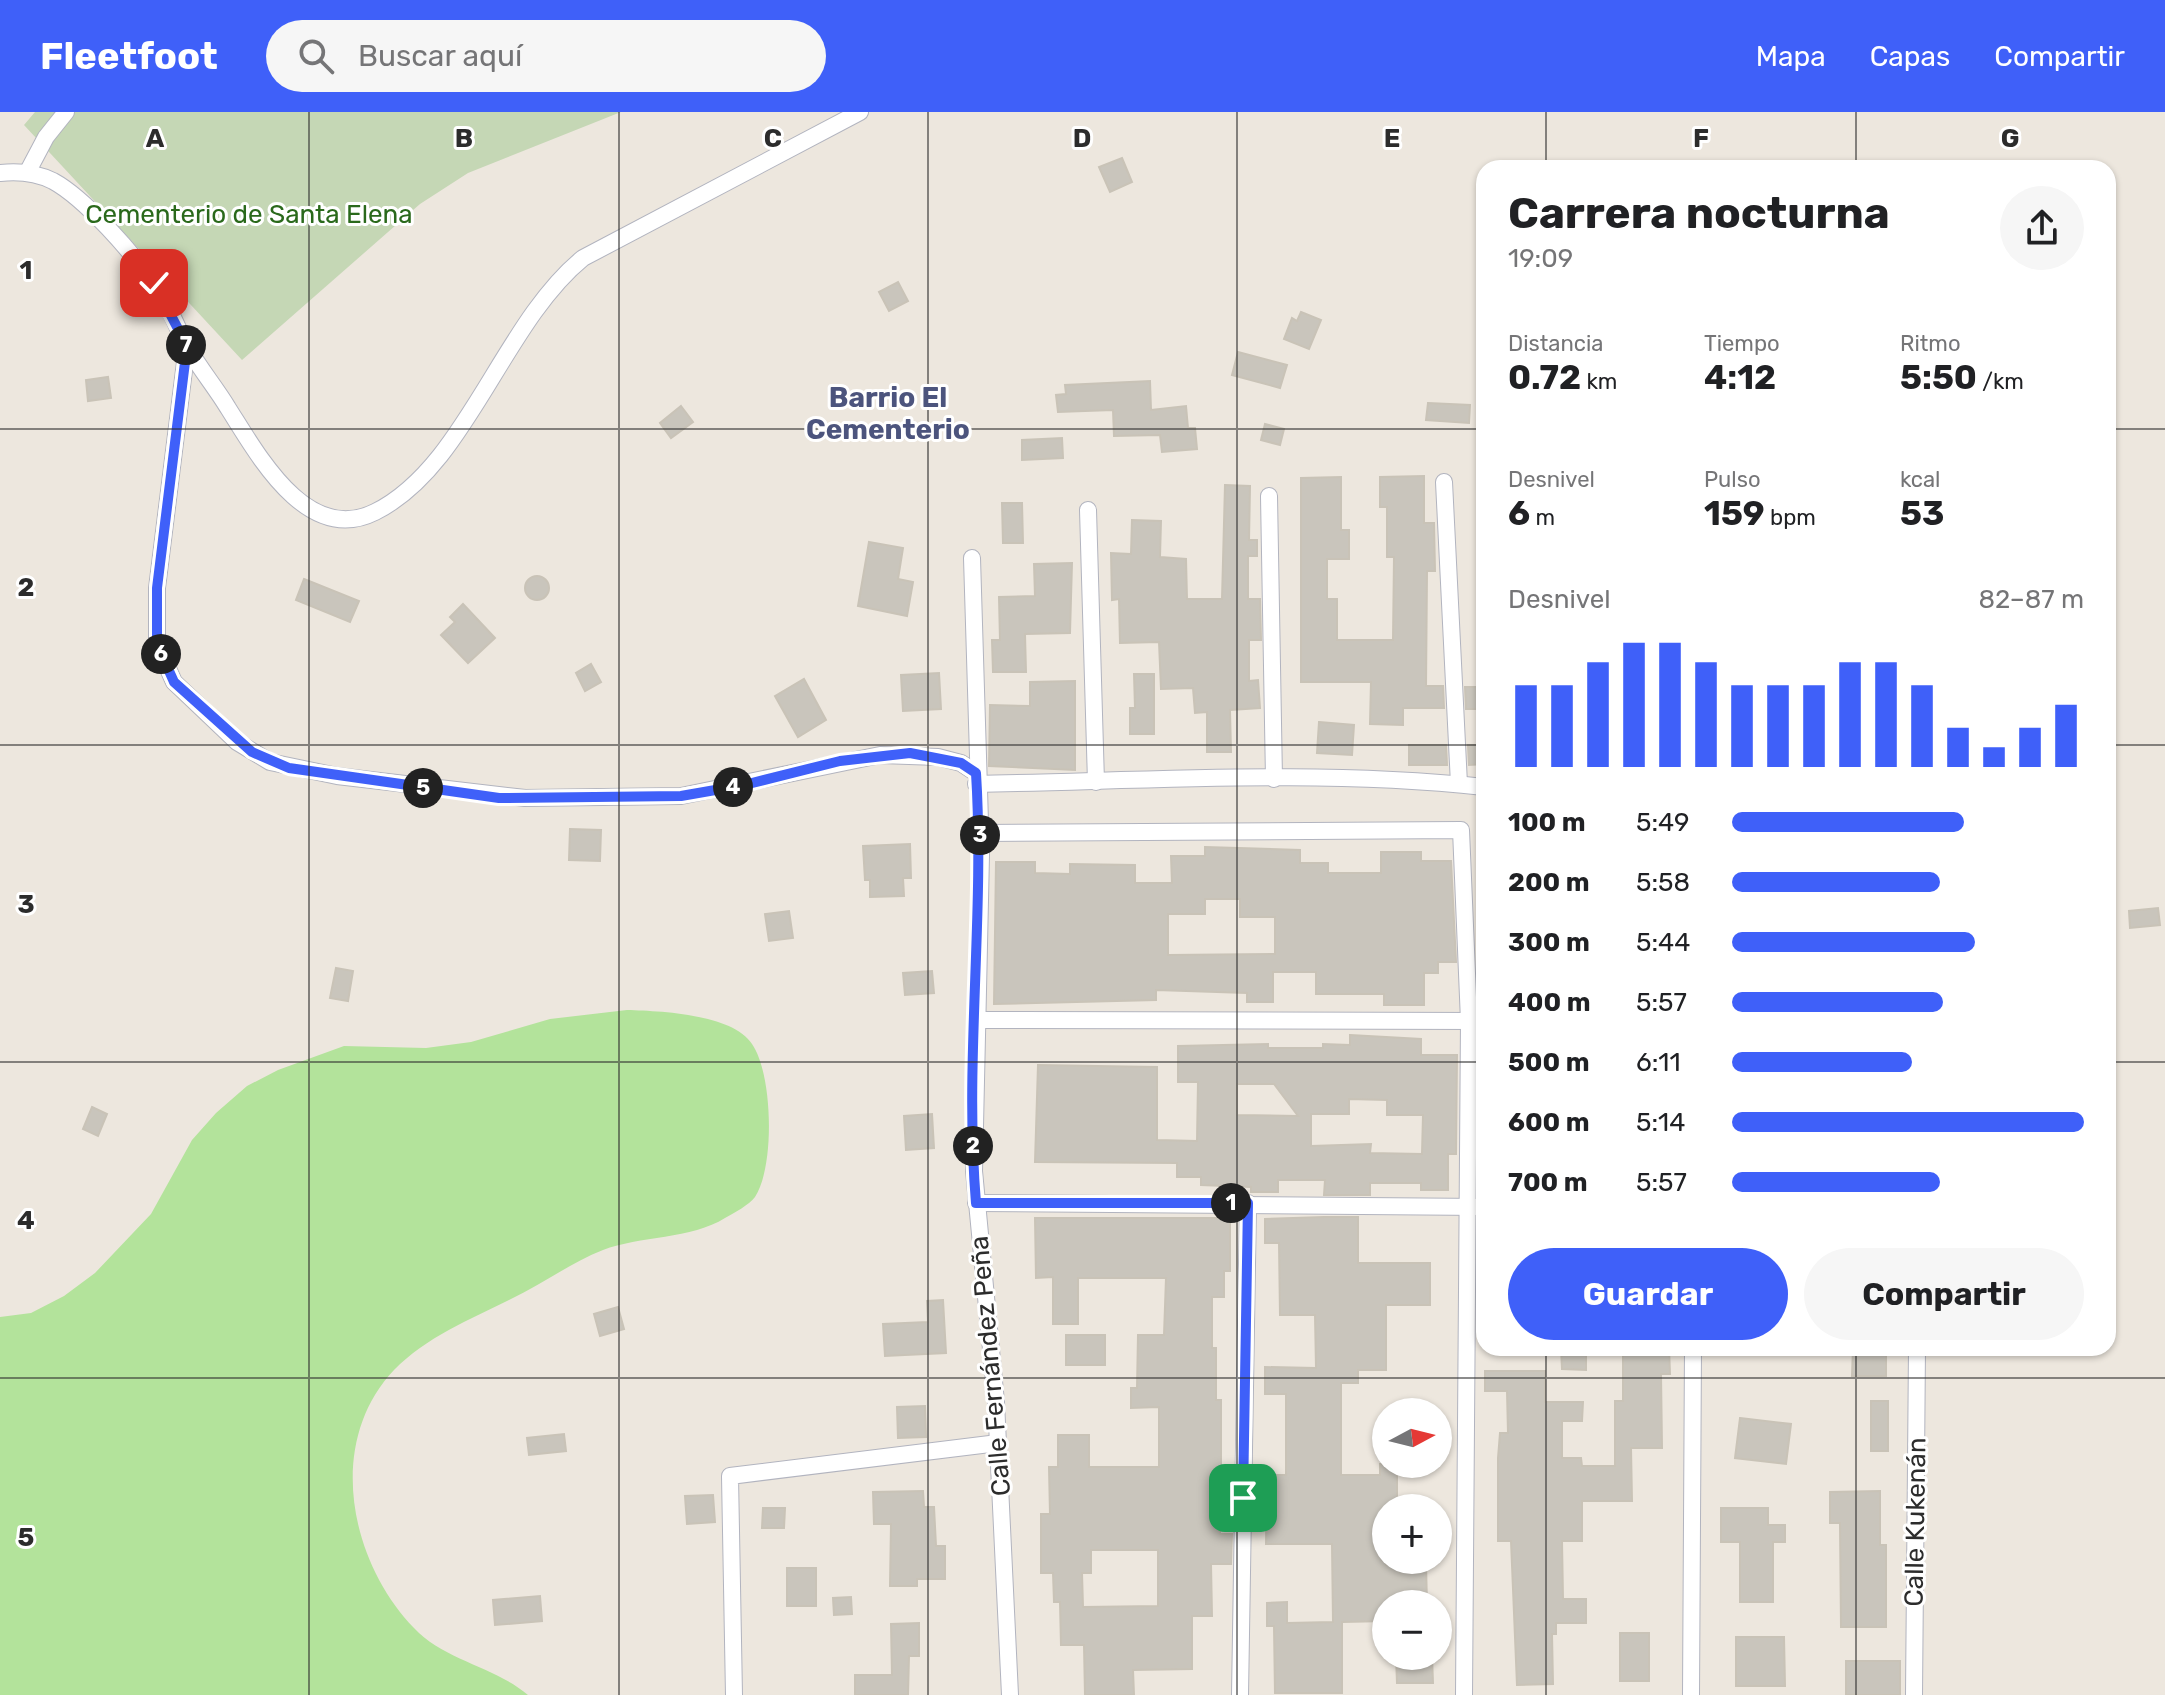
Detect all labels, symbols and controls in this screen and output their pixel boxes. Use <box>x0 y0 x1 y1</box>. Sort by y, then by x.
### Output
search box <box>266 20 826 92</box>
text: Fleetfoot <box>40 33 218 79</box>
icon: search <box>294 34 338 78</box>
text: Buscar aquí <box>358 38 522 74</box>
text: Mapa <box>1756 40 1826 73</box>
text: Capas <box>1870 40 1950 73</box>
text: Compartir <box>1994 40 2125 73</box>
text: A <box>146 123 165 154</box>
text: B <box>455 123 473 154</box>
text: C <box>764 123 782 154</box>
text: D <box>1073 123 1091 154</box>
text: E <box>1384 123 1400 154</box>
text: F <box>1693 123 1709 154</box>
text: G <box>2001 123 2019 154</box>
button: share <box>2000 186 2084 270</box>
text: Carrera nocturna <box>1508 187 1890 239</box>
park label: Cementerio de Santa Elena <box>85 199 413 230</box>
text: 19:09 <box>1508 243 1573 274</box>
pin <box>120 249 188 317</box>
text: 1 <box>20 255 32 286</box>
icon: check <box>132 261 176 305</box>
pin: 7 <box>166 325 206 365</box>
text: Distancia <box>1508 330 1603 357</box>
text: Tiempo <box>1704 330 1780 357</box>
text: Ritmo <box>1900 330 1961 357</box>
text: 7 <box>180 331 192 358</box>
text: 0.72 <box>1508 357 1581 398</box>
text: 4:12 <box>1704 357 1776 398</box>
text: 5:50 <box>1900 357 1977 398</box>
text: km <box>1581 368 1617 395</box>
text: /km <box>1977 368 2024 395</box>
district label: Barrio El Cementerio <box>806 381 970 446</box>
text: Desnivel <box>1508 466 1595 493</box>
text: Pulso <box>1704 466 1761 493</box>
text: kcal <box>1900 466 1940 493</box>
text: 6 <box>1508 493 1530 534</box>
text: 159 <box>1704 493 1765 534</box>
text: 53 <box>1900 493 1944 534</box>
text: m <box>1530 504 1555 531</box>
text: bpm <box>1765 504 1816 531</box>
text: 2 <box>18 572 34 603</box>
text: Desnivel <box>1508 584 1611 615</box>
text: 82–87 m <box>1979 584 2084 615</box>
pin: 6 <box>141 634 181 674</box>
text: 6 <box>154 640 168 667</box>
pin: 4 <box>713 767 753 807</box>
pin: 5 <box>403 768 443 808</box>
text: 4 <box>725 773 741 800</box>
text: 5 <box>416 774 430 801</box>
text: 100 m <box>1508 807 1586 838</box>
text: 5:49 <box>1636 807 1689 838</box>
pin: 3 <box>960 815 1000 855</box>
text: 3 <box>973 821 987 848</box>
text: 200 m <box>1508 867 1590 898</box>
text: 5:58 <box>1636 867 1690 898</box>
text: 3 <box>17 889 35 920</box>
text: 300 m <box>1508 927 1590 958</box>
text: 5:44 <box>1636 927 1690 958</box>
text: 400 m <box>1508 987 1590 1018</box>
text: 5:57 <box>1636 987 1687 1018</box>
text: 500 m <box>1508 1047 1590 1078</box>
text: 6:11 <box>1636 1047 1681 1078</box>
text: 600 m <box>1508 1107 1590 1138</box>
text: 5:14 <box>1636 1107 1685 1138</box>
pin: 2 <box>953 1126 993 1166</box>
text: 2 <box>966 1132 980 1159</box>
text: 700 m <box>1508 1167 1588 1198</box>
text: 5:57 <box>1636 1167 1687 1198</box>
pin: 1 <box>1211 1183 1251 1223</box>
text: 1 <box>1226 1189 1236 1216</box>
text: 4 <box>17 1205 35 1236</box>
street label: Calle Fernández Peña <box>964 1234 1017 1497</box>
button: Guardar <box>1508 1248 1788 1340</box>
button: Compartir <box>1804 1248 2084 1340</box>
north arrow <box>1372 1398 1452 1478</box>
map controls <box>1372 1398 1452 1670</box>
street label: Calle Kukenán <box>1899 1437 1932 1607</box>
pin <box>1209 1464 1277 1532</box>
icon: arrive <box>1221 1476 1265 1520</box>
button: + <box>1372 1494 1452 1574</box>
text: 5 <box>18 1522 34 1553</box>
button: − <box>1372 1590 1452 1670</box>

